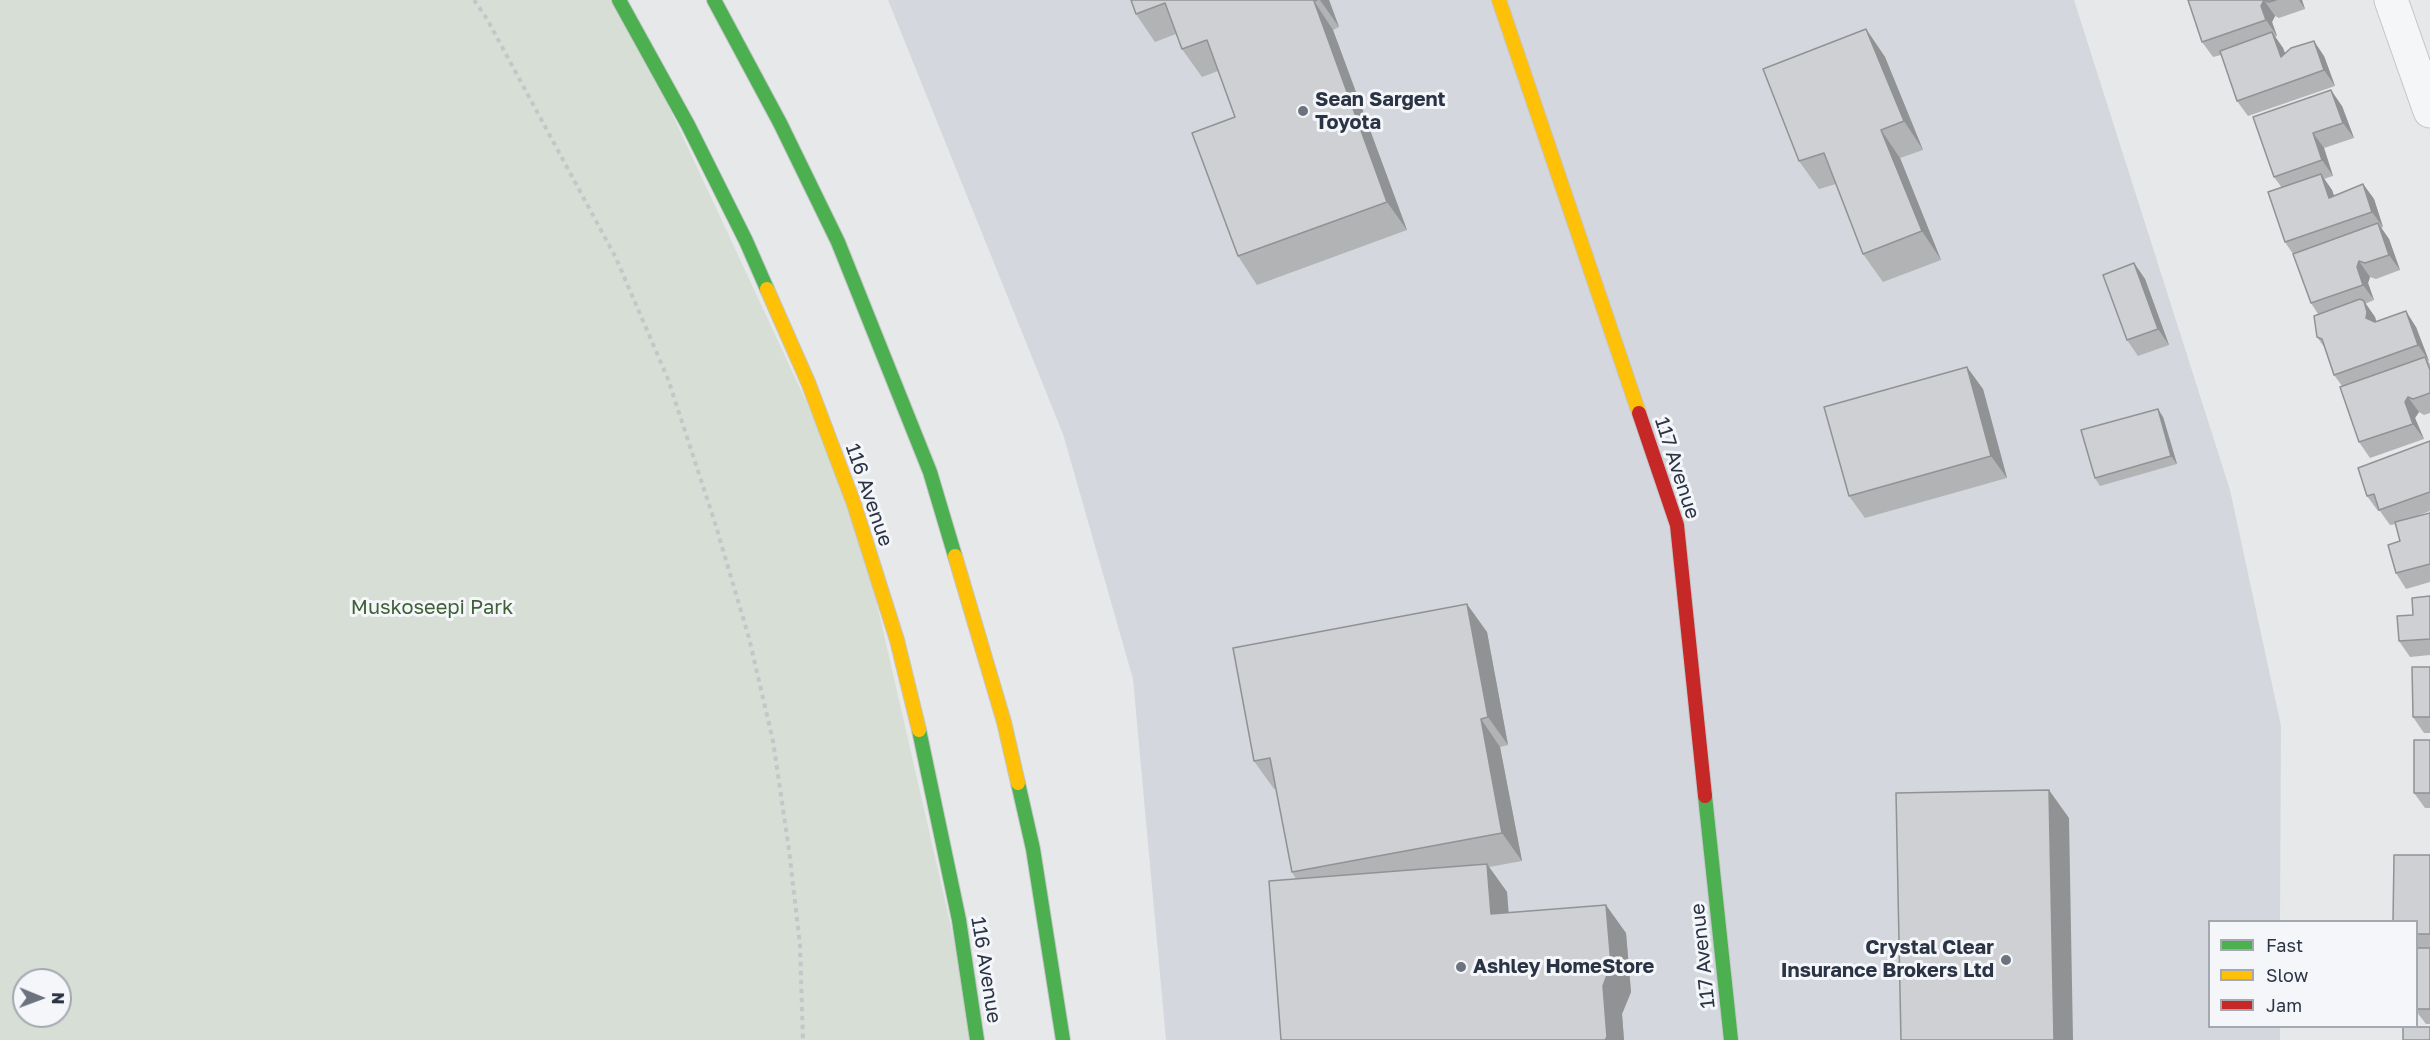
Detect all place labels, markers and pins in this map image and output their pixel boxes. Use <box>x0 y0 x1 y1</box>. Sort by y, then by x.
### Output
place label: Sean Sargent Toyota <box>1315 88 1446 135</box>
marker: Sean Sargent Toyota <box>1296 104 1310 118</box>
place label: Crystal Clear Insurance Brokers Ltd <box>1781 936 1994 983</box>
marker: Crystal Clear Insurance Brokers Ltd <box>1999 953 2013 967</box>
place label: Ashley HomeStore <box>1473 955 1654 979</box>
marker: Ashley HomeStore <box>1454 960 1468 974</box>

